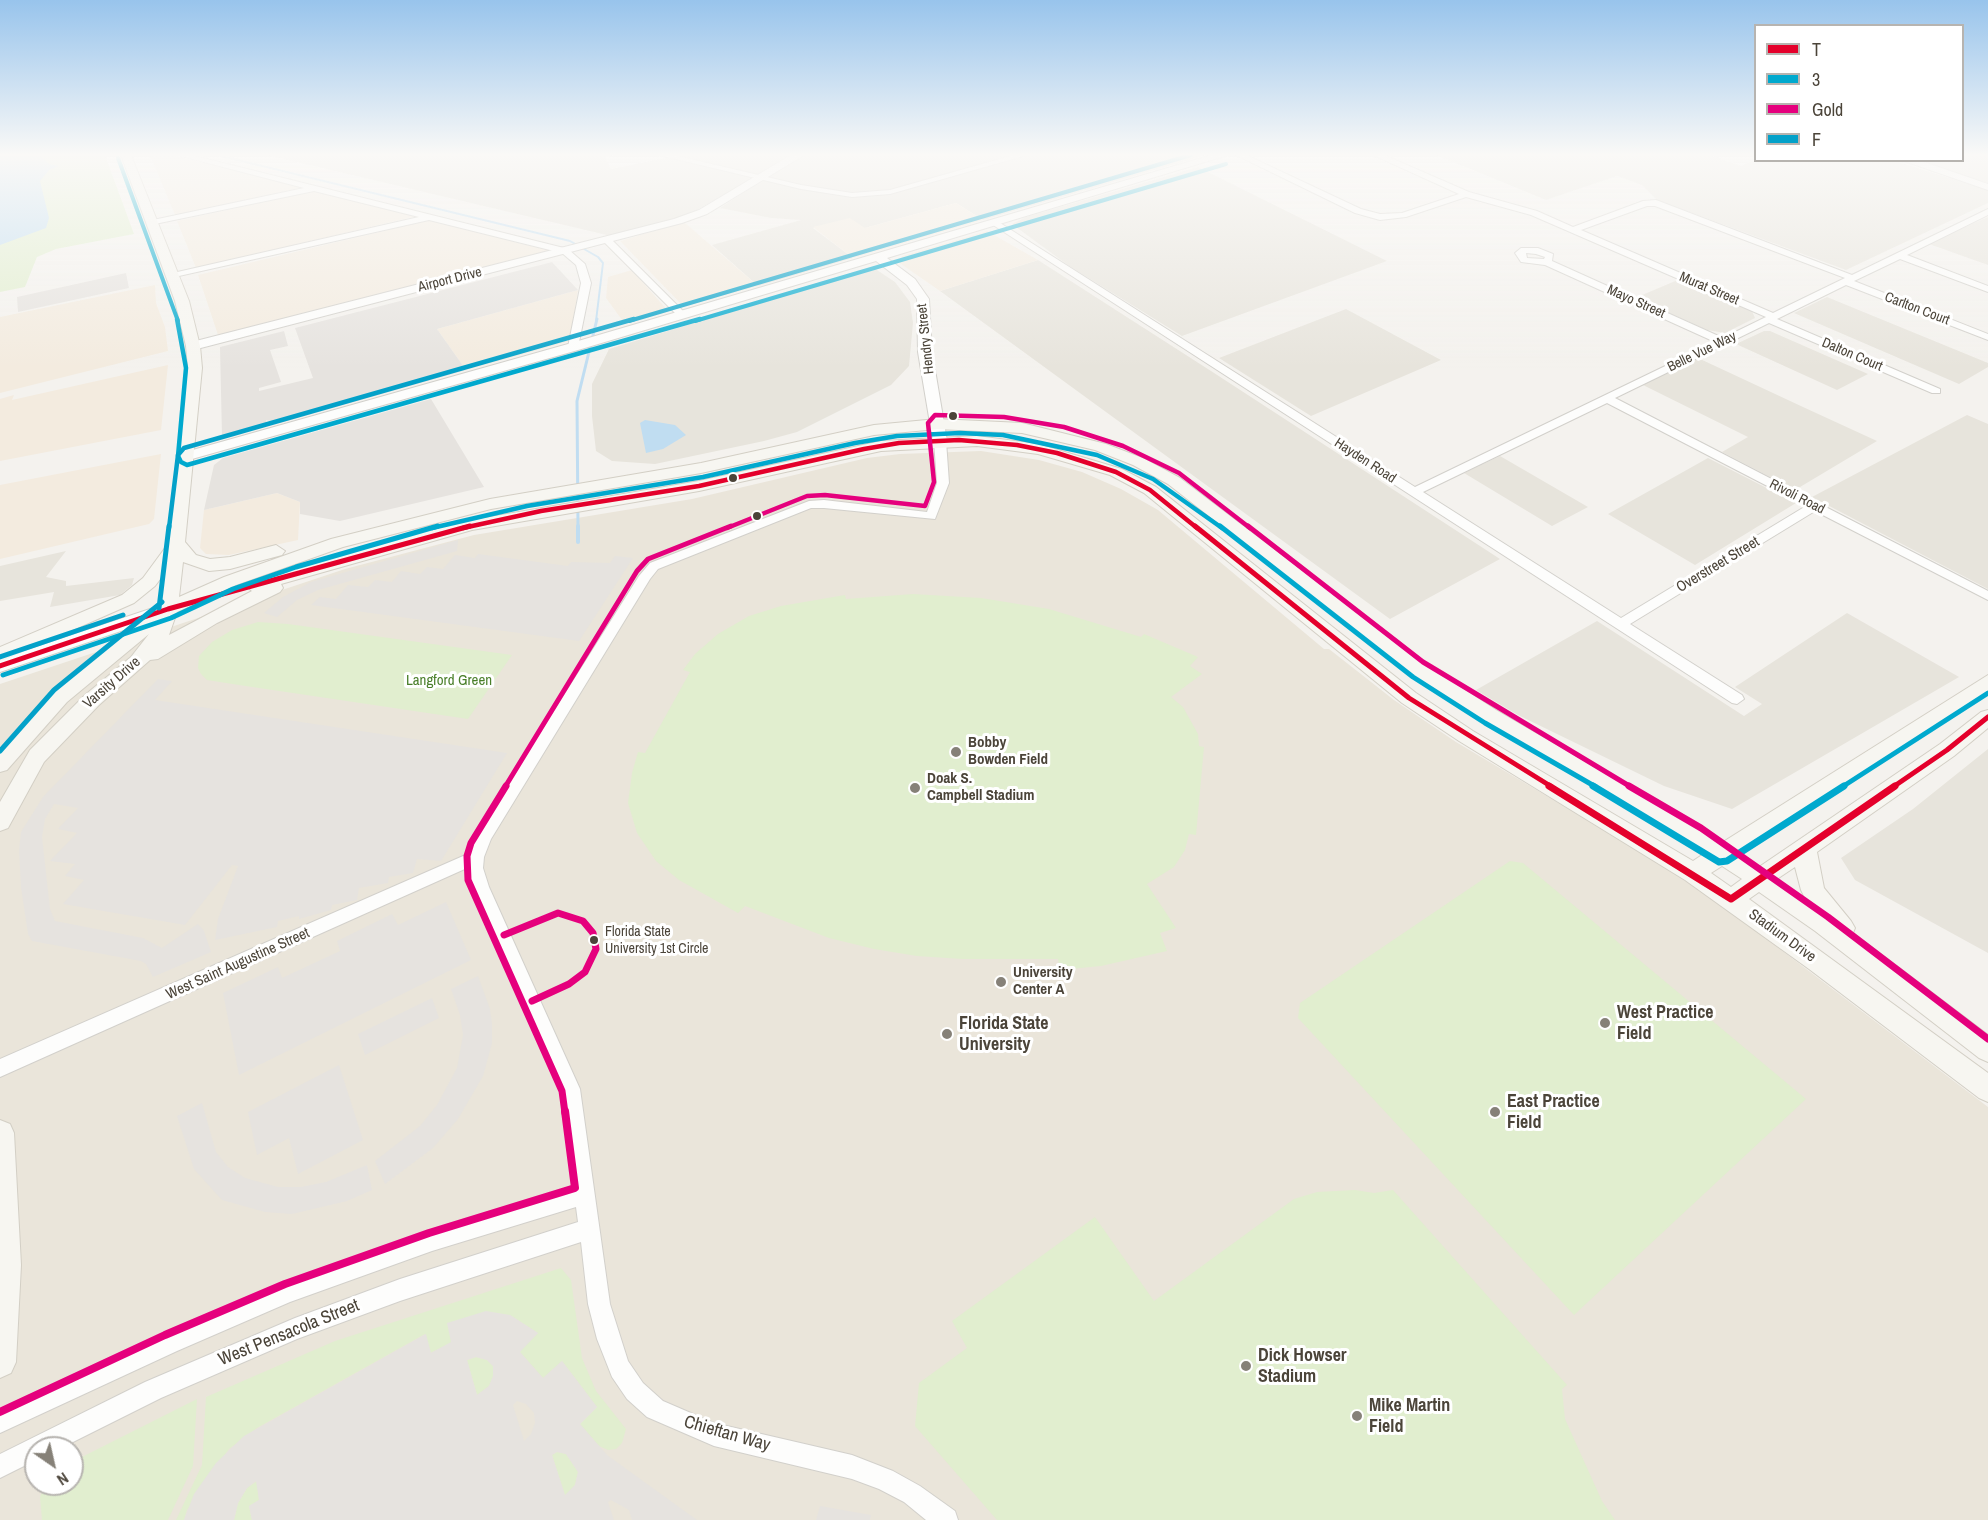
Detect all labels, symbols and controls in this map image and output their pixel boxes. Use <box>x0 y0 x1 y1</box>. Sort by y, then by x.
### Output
legend <box>1754 24 1964 162</box>
text: T <box>1812 37 1821 62</box>
text: 3 <box>1812 67 1820 92</box>
text: Gold <box>1812 97 1843 122</box>
text: F <box>1812 127 1821 152</box>
street label: Airport Drive <box>416 264 484 296</box>
street label: Murat Street <box>1677 269 1741 309</box>
street label: Mayo Street <box>1604 282 1668 322</box>
street label: Carlton Court <box>1882 289 1952 329</box>
street label: Hendry Street <box>914 303 938 375</box>
street label: Belle Vue Way <box>1665 328 1739 376</box>
street label: Dalton Court <box>1819 335 1885 375</box>
unlabelled marker <box>947 410 959 422</box>
street label: Hayden Road <box>1331 435 1399 487</box>
unlabelled marker <box>727 472 739 484</box>
street label: Rivoli Road <box>1766 476 1828 518</box>
unlabelled marker <box>751 510 763 522</box>
street label: Overstreet Street <box>1673 533 1763 597</box>
street label: Varsity Drive <box>80 653 144 713</box>
park label: Langford Green <box>406 672 492 690</box>
place label: Bobby Bowden Field <box>968 734 1048 769</box>
marker: Bobby Bowden Field <box>949 745 963 759</box>
place label: Doak S. Campbell Stadium <box>927 770 1034 805</box>
marker: Doak S. Campbell Stadium <box>908 781 922 795</box>
street label: Stadium Drive <box>1745 906 1819 966</box>
street label: West Saint Augustine Street <box>164 924 312 1004</box>
place label: Florida State University 1st Circle <box>605 924 708 957</box>
marker: Florida State University 1st Circle <box>588 934 600 946</box>
place label: University Center A <box>1013 964 1072 999</box>
marker: University Center A <box>994 975 1008 989</box>
place label: West Practice Field <box>1617 1002 1714 1044</box>
place label: Florida State University <box>959 1013 1048 1056</box>
marker: West Practice Field <box>1598 1016 1612 1030</box>
marker: Florida State University <box>940 1027 954 1041</box>
place label: East Practice Field <box>1507 1091 1600 1134</box>
marker: East Practice Field <box>1488 1105 1502 1119</box>
street label: West Pensacola Street <box>215 1295 363 1371</box>
place label: Dick Howser Stadium <box>1258 1345 1347 1388</box>
marker: Dick Howser Stadium <box>1239 1359 1253 1373</box>
place label: Mike Martin Field <box>1369 1395 1450 1438</box>
marker: Mike Martin Field <box>1350 1409 1364 1423</box>
street label: Chieftan Way <box>681 1411 773 1457</box>
north arrow <box>24 1436 84 1496</box>
text: N <box>53 1467 73 1491</box>

